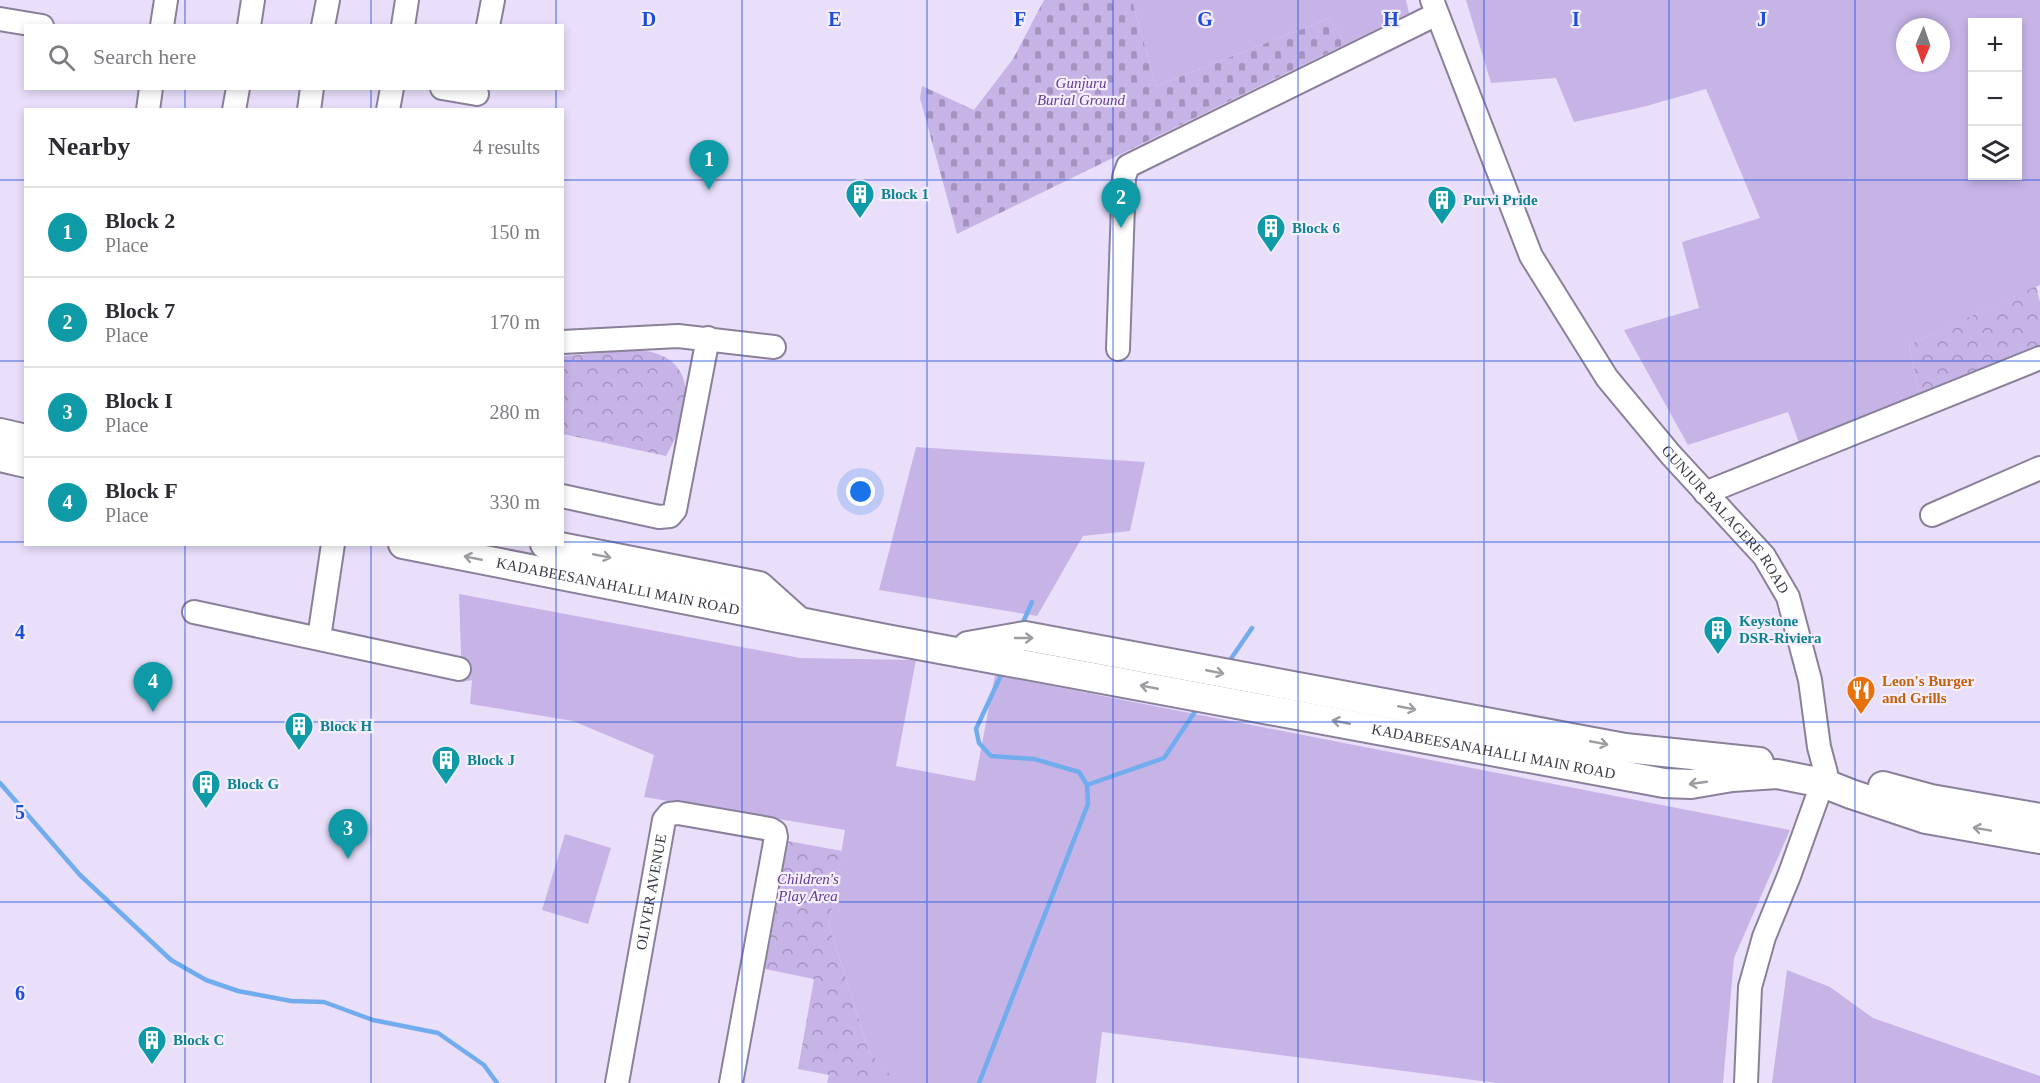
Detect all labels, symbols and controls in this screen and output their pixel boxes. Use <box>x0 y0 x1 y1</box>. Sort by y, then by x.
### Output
text: D <box>642 8 656 30</box>
text: E <box>828 8 842 30</box>
text: F <box>1014 8 1026 30</box>
text: G <box>1197 8 1213 30</box>
text: H <box>1383 8 1399 30</box>
text: I <box>1572 8 1580 30</box>
text: J <box>1757 8 1767 30</box>
north arrow <box>1896 18 1950 72</box>
map controls <box>1968 18 2022 180</box>
button: + <box>1968 18 2022 72</box>
search box <box>24 24 564 90</box>
icon: search <box>45 41 78 74</box>
text: Search here <box>93 44 196 69</box>
button: − <box>1968 72 2022 126</box>
park label: Gunjuru Burial Ground <box>1037 75 1126 108</box>
button: layers <box>1968 126 2022 180</box>
text: Nearby <box>48 132 130 161</box>
text: 4 results <box>473 136 540 158</box>
pin: 1 <box>690 140 728 190</box>
building icon: Block 1 <box>844 178 876 220</box>
pin: 2 <box>1102 178 1140 228</box>
building icon: Purvi Pride <box>1426 184 1458 226</box>
place label: Block 1 <box>881 186 929 202</box>
place label: Purvi Pride <box>1463 192 1538 208</box>
text: Block 2 <box>105 208 175 233</box>
building icon: Block 6 <box>1255 212 1287 254</box>
place label: Block 6 <box>1292 220 1340 236</box>
text: 1 <box>63 221 73 243</box>
text: 150 m <box>489 221 540 243</box>
text: Place <box>105 234 148 256</box>
text: Block 7 <box>105 298 175 323</box>
text: 2 <box>63 311 73 333</box>
text: 170 m <box>489 311 540 333</box>
text: Place <box>105 324 148 346</box>
text: Block I <box>105 388 173 413</box>
text: 3 <box>63 401 73 423</box>
text: 280 m <box>489 401 540 423</box>
text: Place <box>105 414 148 436</box>
street label: GUNJUR BALAGERE ROAD <box>1658 442 1792 596</box>
your location <box>846 477 875 506</box>
text: Block F <box>105 478 178 503</box>
text: 4 <box>63 491 73 513</box>
text: 330 m <box>489 491 540 513</box>
text: Place <box>105 504 148 526</box>
one-way arrow <box>592 551 611 562</box>
one-way arrow <box>463 552 483 563</box>
street label: KADABEESANAHALLI MAIN ROAD <box>495 555 741 618</box>
place label: Keystone DSR-Riviera <box>1739 613 1822 646</box>
building icon: Keystone DSR-Riviera <box>1702 614 1734 656</box>
text: 4 <box>15 621 25 643</box>
one-way arrow <box>1013 632 1033 644</box>
pin: 4 <box>134 662 172 712</box>
one-way arrow <box>1205 667 1225 678</box>
place label: Leon's Burger and Grills <box>1882 673 1974 706</box>
restaurant icon: Leon's Burger and Grills <box>1845 674 1877 716</box>
one-way arrow <box>1140 681 1159 692</box>
one-way arrow <box>1397 702 1416 713</box>
building icon: Block H <box>283 710 315 752</box>
one-way arrow <box>1331 716 1351 727</box>
place label: Block H <box>320 718 372 734</box>
street label: KADABEESANAHALLI MAIN ROAD <box>1370 721 1617 782</box>
one-way arrow <box>1588 738 1608 749</box>
building icon: Block J <box>430 744 462 786</box>
place label: Block J <box>467 752 515 768</box>
building icon: Block G <box>190 768 222 810</box>
place label: Block G <box>227 776 279 792</box>
one-way arrow <box>1689 778 1708 789</box>
text: 5 <box>15 801 25 823</box>
pin: 3 <box>328 810 368 859</box>
one-way arrow <box>1973 823 1993 834</box>
street label: OLIVER AVENUE <box>633 833 669 951</box>
park label: Children's Play Area <box>777 871 839 904</box>
text: 6 <box>15 982 25 1004</box>
building icon: Block C <box>136 1024 168 1066</box>
place label: Block C <box>173 1032 224 1048</box>

